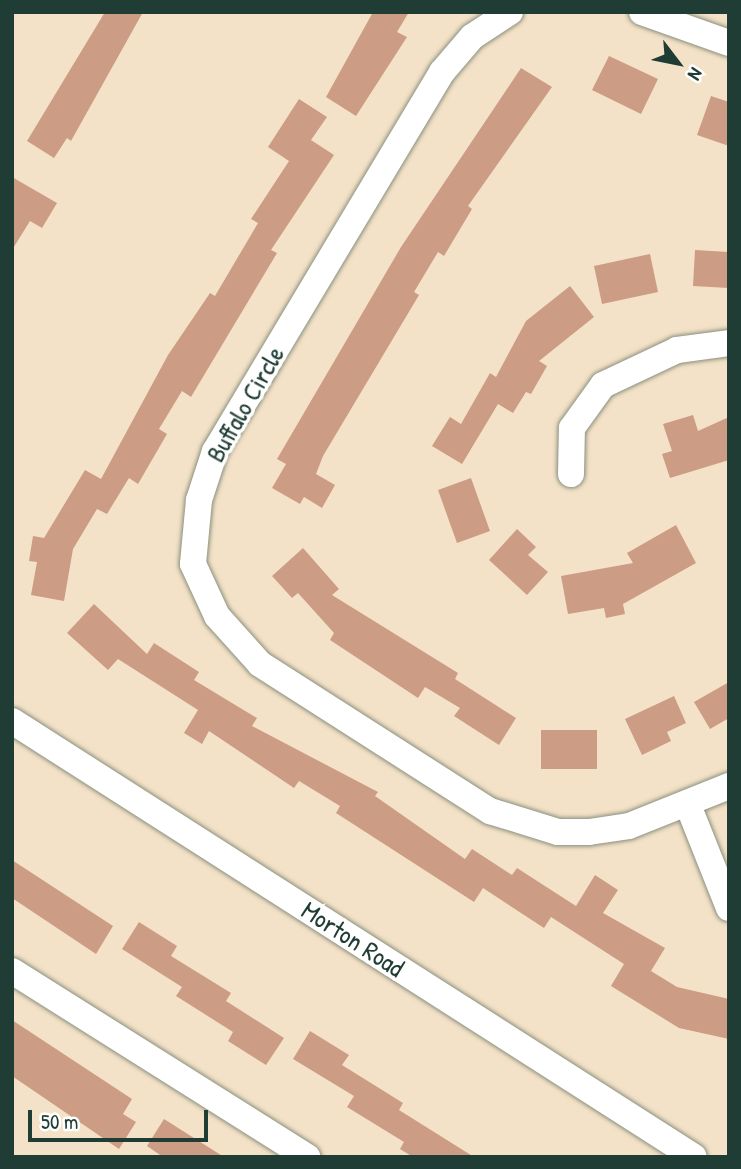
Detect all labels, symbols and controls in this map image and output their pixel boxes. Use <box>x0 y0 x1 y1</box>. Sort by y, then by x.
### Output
north arrow <box>643 28 713 98</box>
text: N <box>682 63 710 85</box>
street label: Buffalo Circle <box>199 341 291 467</box>
street label: Morton Road <box>296 894 410 984</box>
scale bar <box>32 1096 212 1140</box>
text: 50 m <box>41 1107 78 1136</box>

